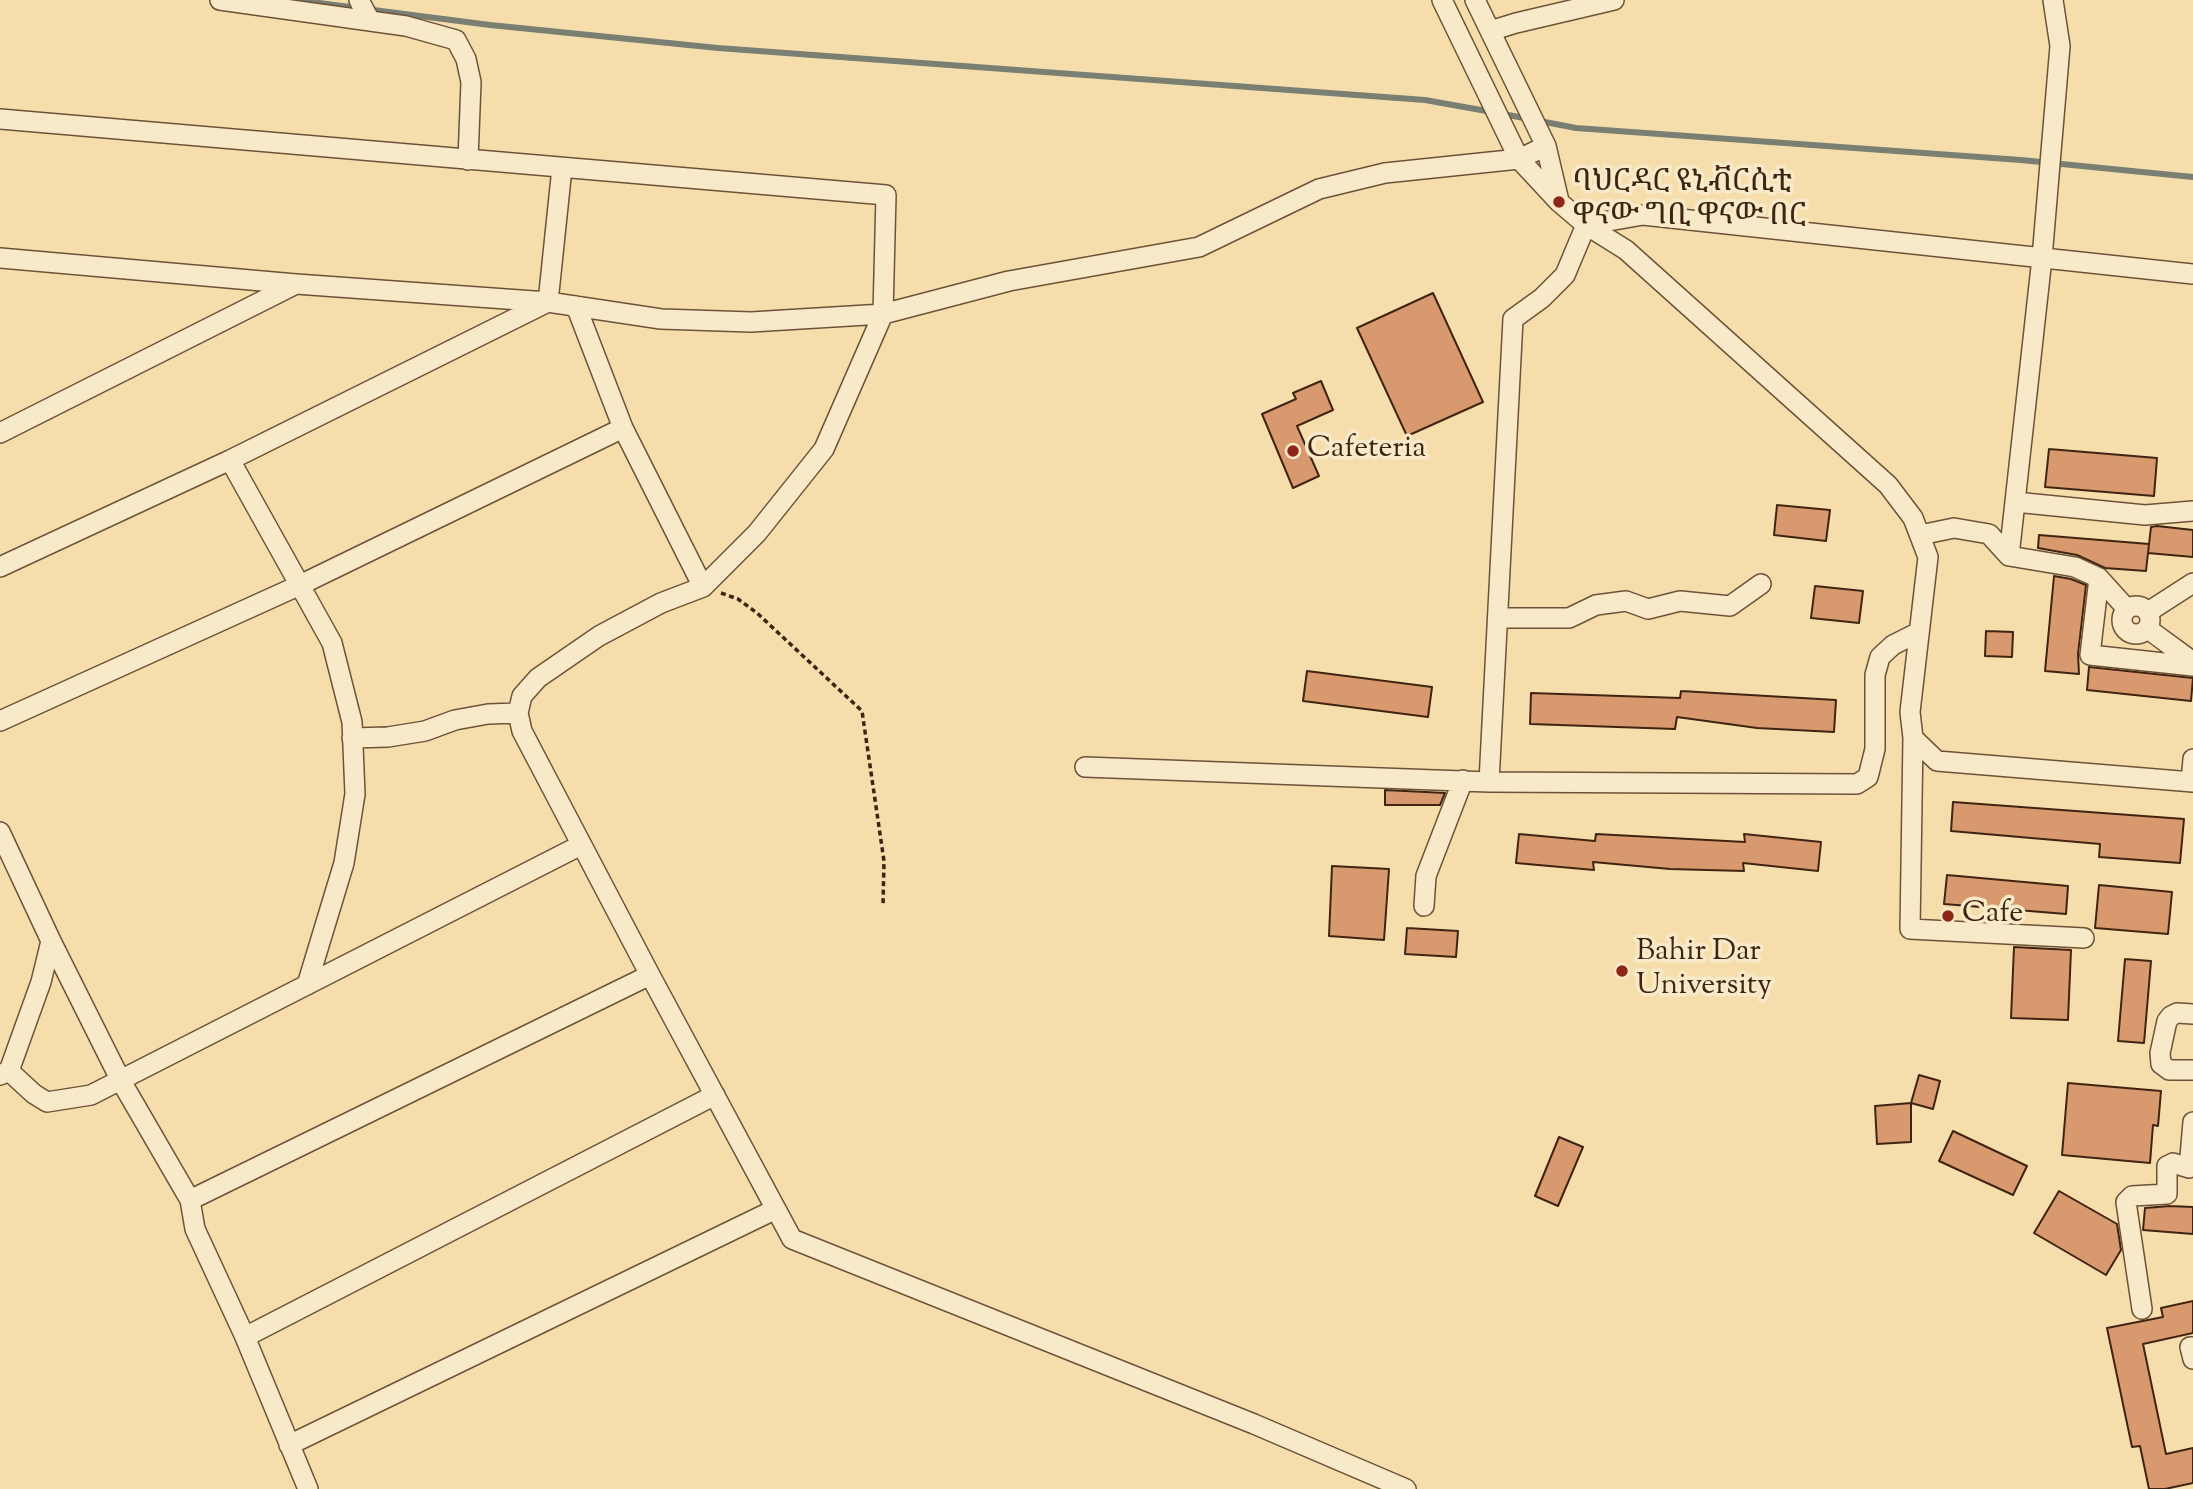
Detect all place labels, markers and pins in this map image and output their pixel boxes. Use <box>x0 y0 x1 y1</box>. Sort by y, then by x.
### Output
place label: ባህርዳር ዩኒቭርሲቲ ዋናው ግቢ ዋናው በር <box>1573 167 1806 237</box>
marker: ባህርዳር ዩኒቭርሲቲ ዋናው ግቢ ዋናው በር <box>1551 194 1567 210</box>
place label: Cafeteria <box>1307 433 1426 469</box>
marker: Cafeteria <box>1285 443 1301 459</box>
place label: Cafe <box>1962 898 2023 934</box>
marker: Cafe <box>1940 908 1956 924</box>
place label: Bahir Dar University <box>1636 936 1772 1006</box>
marker: Bahir Dar University <box>1614 963 1630 979</box>

